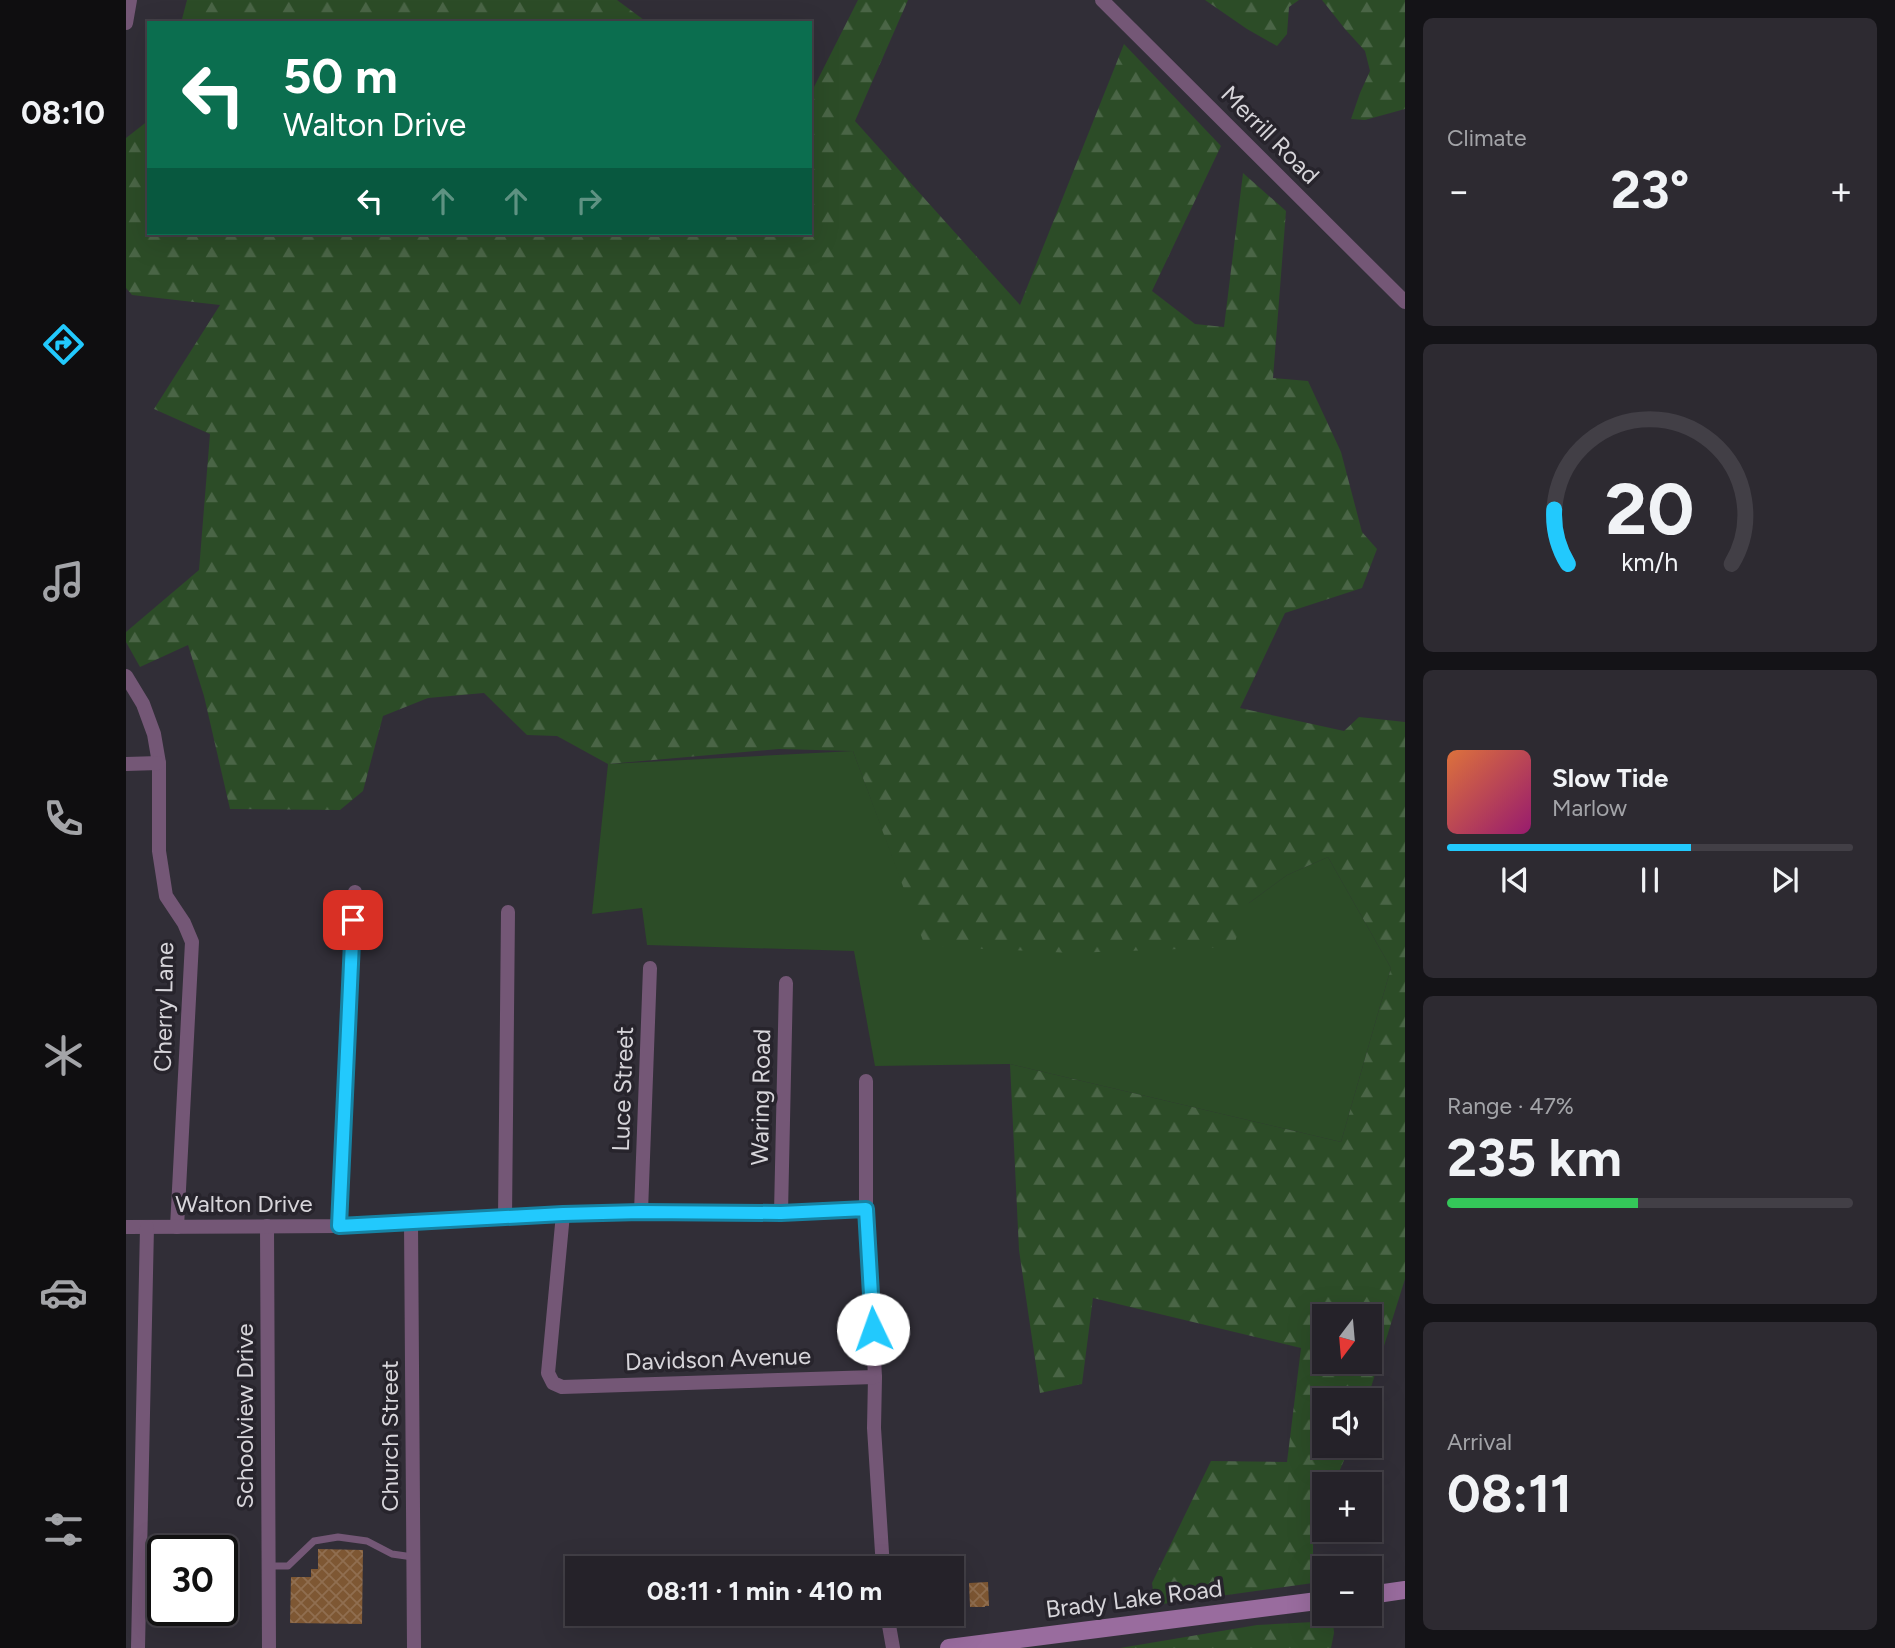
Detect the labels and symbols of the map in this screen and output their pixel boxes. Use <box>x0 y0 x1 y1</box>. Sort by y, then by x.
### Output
street label: Merrill Road <box>1215 80 1325 190</box>
pin <box>323 890 383 950</box>
street label: Cherry Lane <box>148 942 179 1072</box>
street label: Luce Street <box>606 1026 639 1152</box>
street label: Waring Road <box>745 1028 776 1166</box>
street label: Walton Drive <box>175 1189 313 1218</box>
position arrow <box>836 1292 910 1366</box>
north arrow <box>1312 1304 1382 1374</box>
street label: Schoolview Drive <box>230 1323 259 1509</box>
street label: Davidson Avenue <box>624 1341 812 1376</box>
street label: Church Street <box>375 1360 404 1512</box>
speed limit sign: 30 <box>147 1535 238 1626</box>
street label: Brady Lake Road <box>1044 1573 1224 1624</box>

